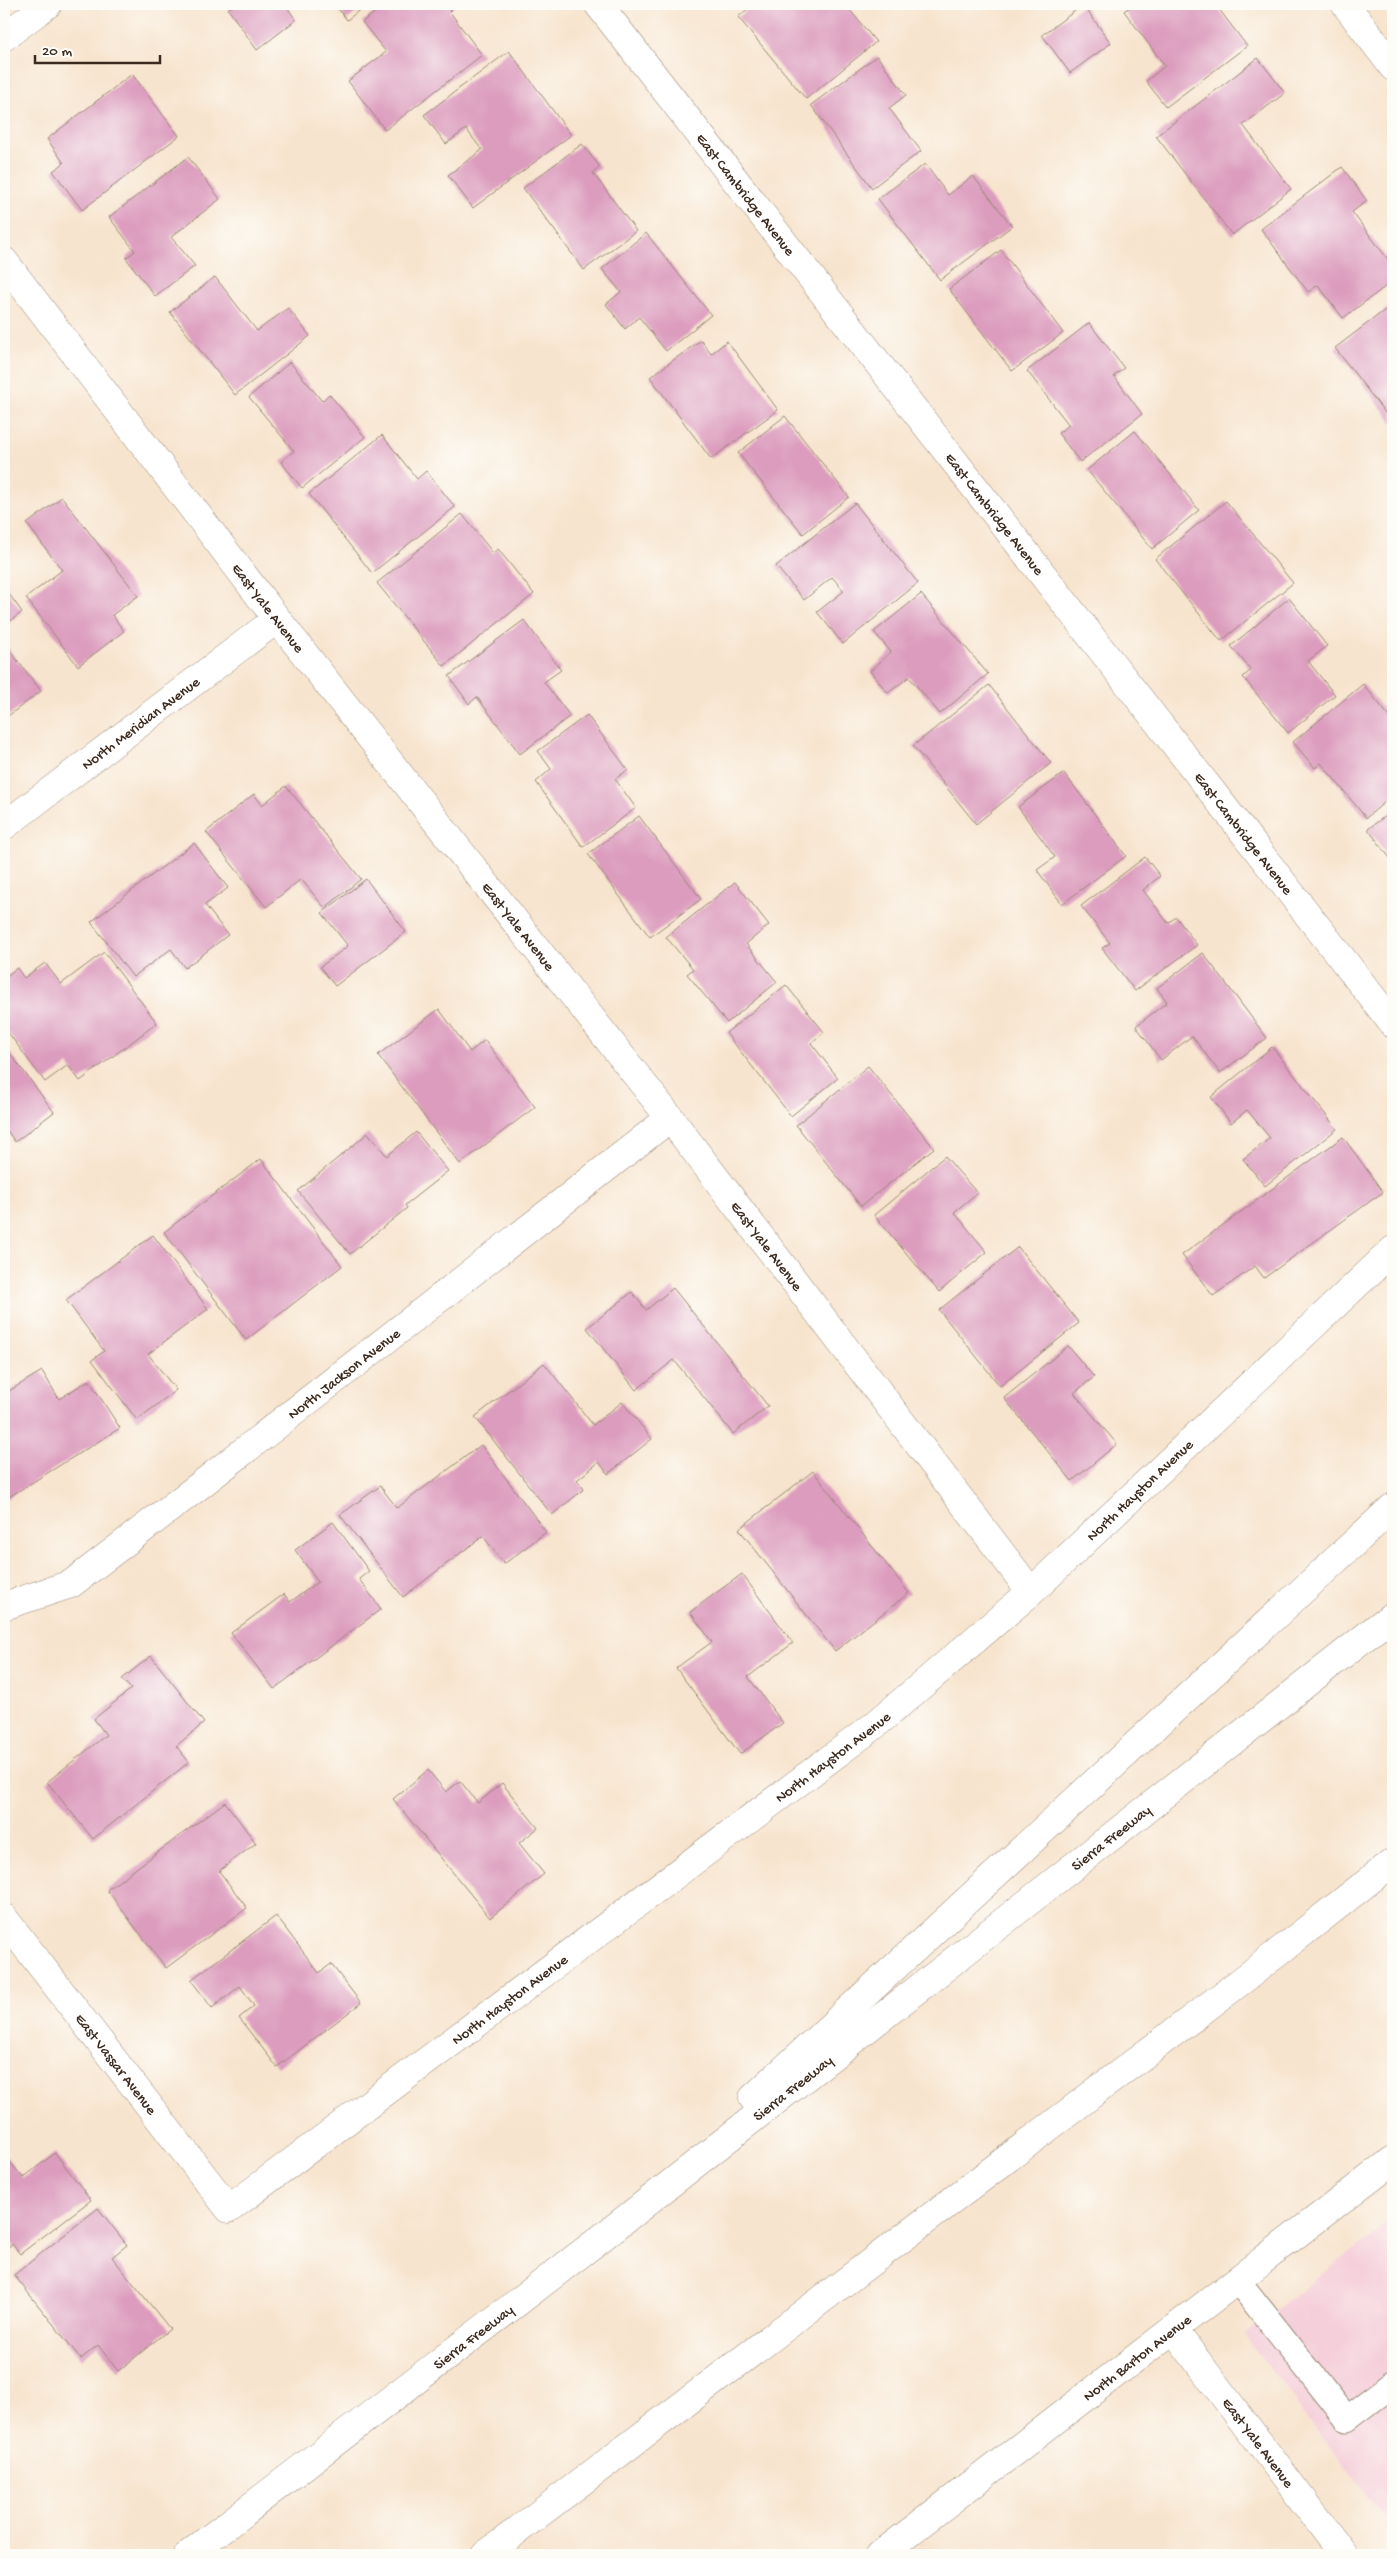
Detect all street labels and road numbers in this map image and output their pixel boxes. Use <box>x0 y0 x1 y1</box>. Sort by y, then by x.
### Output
street label: East Cambridge Avenue <box>691 130 798 260</box>
street label: East Cambridge Avenue <box>940 450 1047 580</box>
street label: East Yale Avenue <box>227 561 307 657</box>
street label: North Meridian Avenue <box>79 674 204 775</box>
street label: East Cambridge Avenue <box>1189 769 1296 899</box>
street label: East Yale Avenue <box>477 879 558 975</box>
street label: East Yale Avenue <box>726 1199 806 1296</box>
street label: North Jackson Avenue <box>285 1325 405 1424</box>
street label: North Hayston Avenue <box>1083 1436 1198 1546</box>
street label: North Hayston Avenue <box>772 1708 895 1808</box>
street label: Sierra Freeway <box>1068 1802 1156 1876</box>
street label: North Hayston Avenue <box>449 1951 572 2050</box>
street label: East Vassar Avenue <box>70 2011 160 2119</box>
street label: Sierra Freeway <box>750 2052 837 2126</box>
street label: Sierra Freeway <box>430 2301 518 2375</box>
street label: North Barton Avenue <box>1080 2311 1196 2406</box>
street label: East Yale Avenue <box>1217 2395 1297 2492</box>

